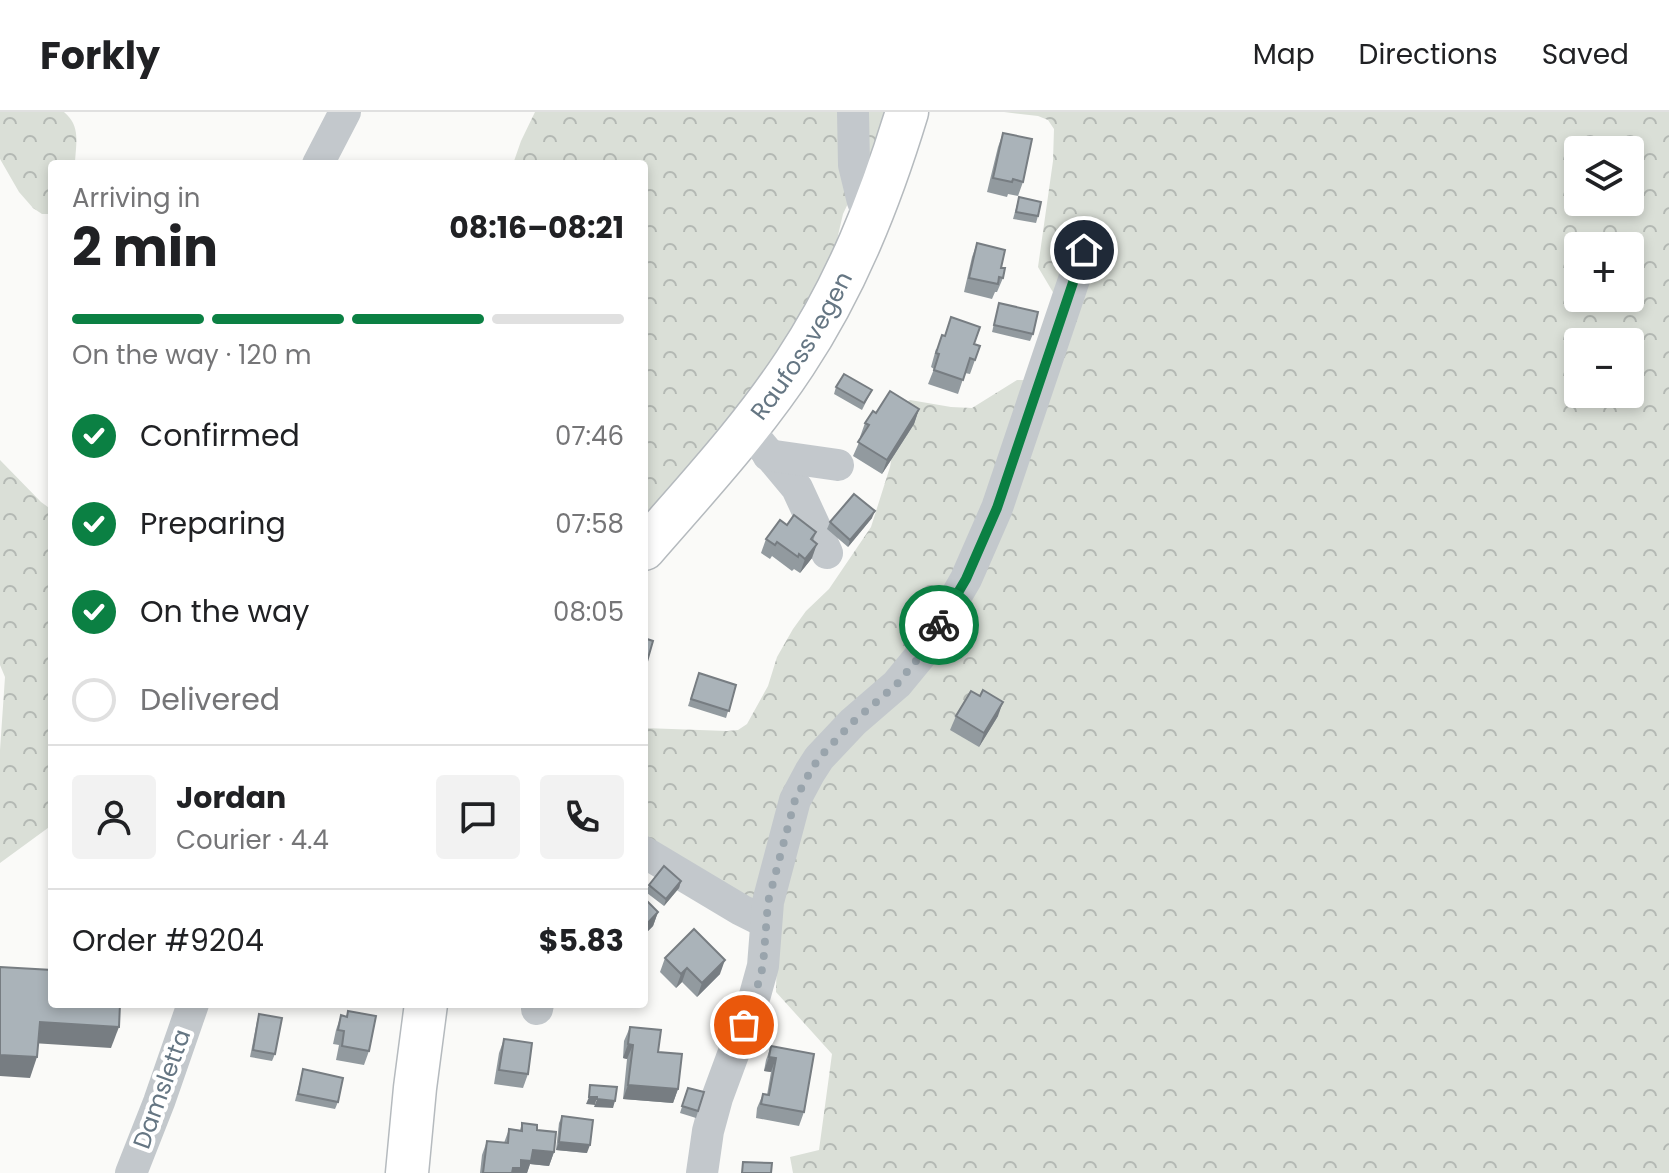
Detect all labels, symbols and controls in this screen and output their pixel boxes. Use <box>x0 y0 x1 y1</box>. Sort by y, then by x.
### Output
text: Forkly <box>40 29 160 82</box>
text: Map <box>1253 35 1315 74</box>
text: Directions <box>1359 35 1498 74</box>
text: Saved <box>1542 35 1629 74</box>
map controls <box>1564 136 1644 408</box>
button: layers <box>1564 136 1644 216</box>
text: Arriving in <box>72 180 201 216</box>
text: 08:16–08:21 <box>449 206 624 249</box>
text: 2 min <box>72 211 218 284</box>
pin <box>1050 216 1118 284</box>
icon: home <box>1062 228 1106 272</box>
button: + <box>1564 232 1644 312</box>
street label: Raufossvegen <box>743 266 860 427</box>
button: − <box>1564 328 1644 408</box>
text: On the way · 120 m <box>72 337 311 373</box>
icon: check <box>72 414 116 458</box>
text: Confirmed <box>140 414 300 457</box>
text: 07:46 <box>555 418 624 454</box>
icon: check <box>72 502 116 546</box>
text: Preparing <box>140 502 286 545</box>
text: 07:58 <box>555 506 624 542</box>
courier <box>899 585 979 665</box>
icon: check <box>72 590 116 634</box>
text: On the way <box>140 590 309 633</box>
text: 08:05 <box>553 594 624 630</box>
icon: bike <box>917 603 961 647</box>
text: Delivered <box>140 678 280 721</box>
button: person <box>72 775 156 859</box>
button: chat <box>436 775 520 859</box>
button: phone <box>540 775 624 859</box>
text: Jordan <box>176 776 286 819</box>
text: Courier · 4.4 <box>176 822 329 858</box>
text: Order #9204 <box>72 919 264 962</box>
text: $5.83 <box>539 919 624 962</box>
pin <box>710 991 778 1059</box>
icon: bag <box>722 1003 766 1047</box>
street label: Damsletta <box>125 1024 198 1153</box>

